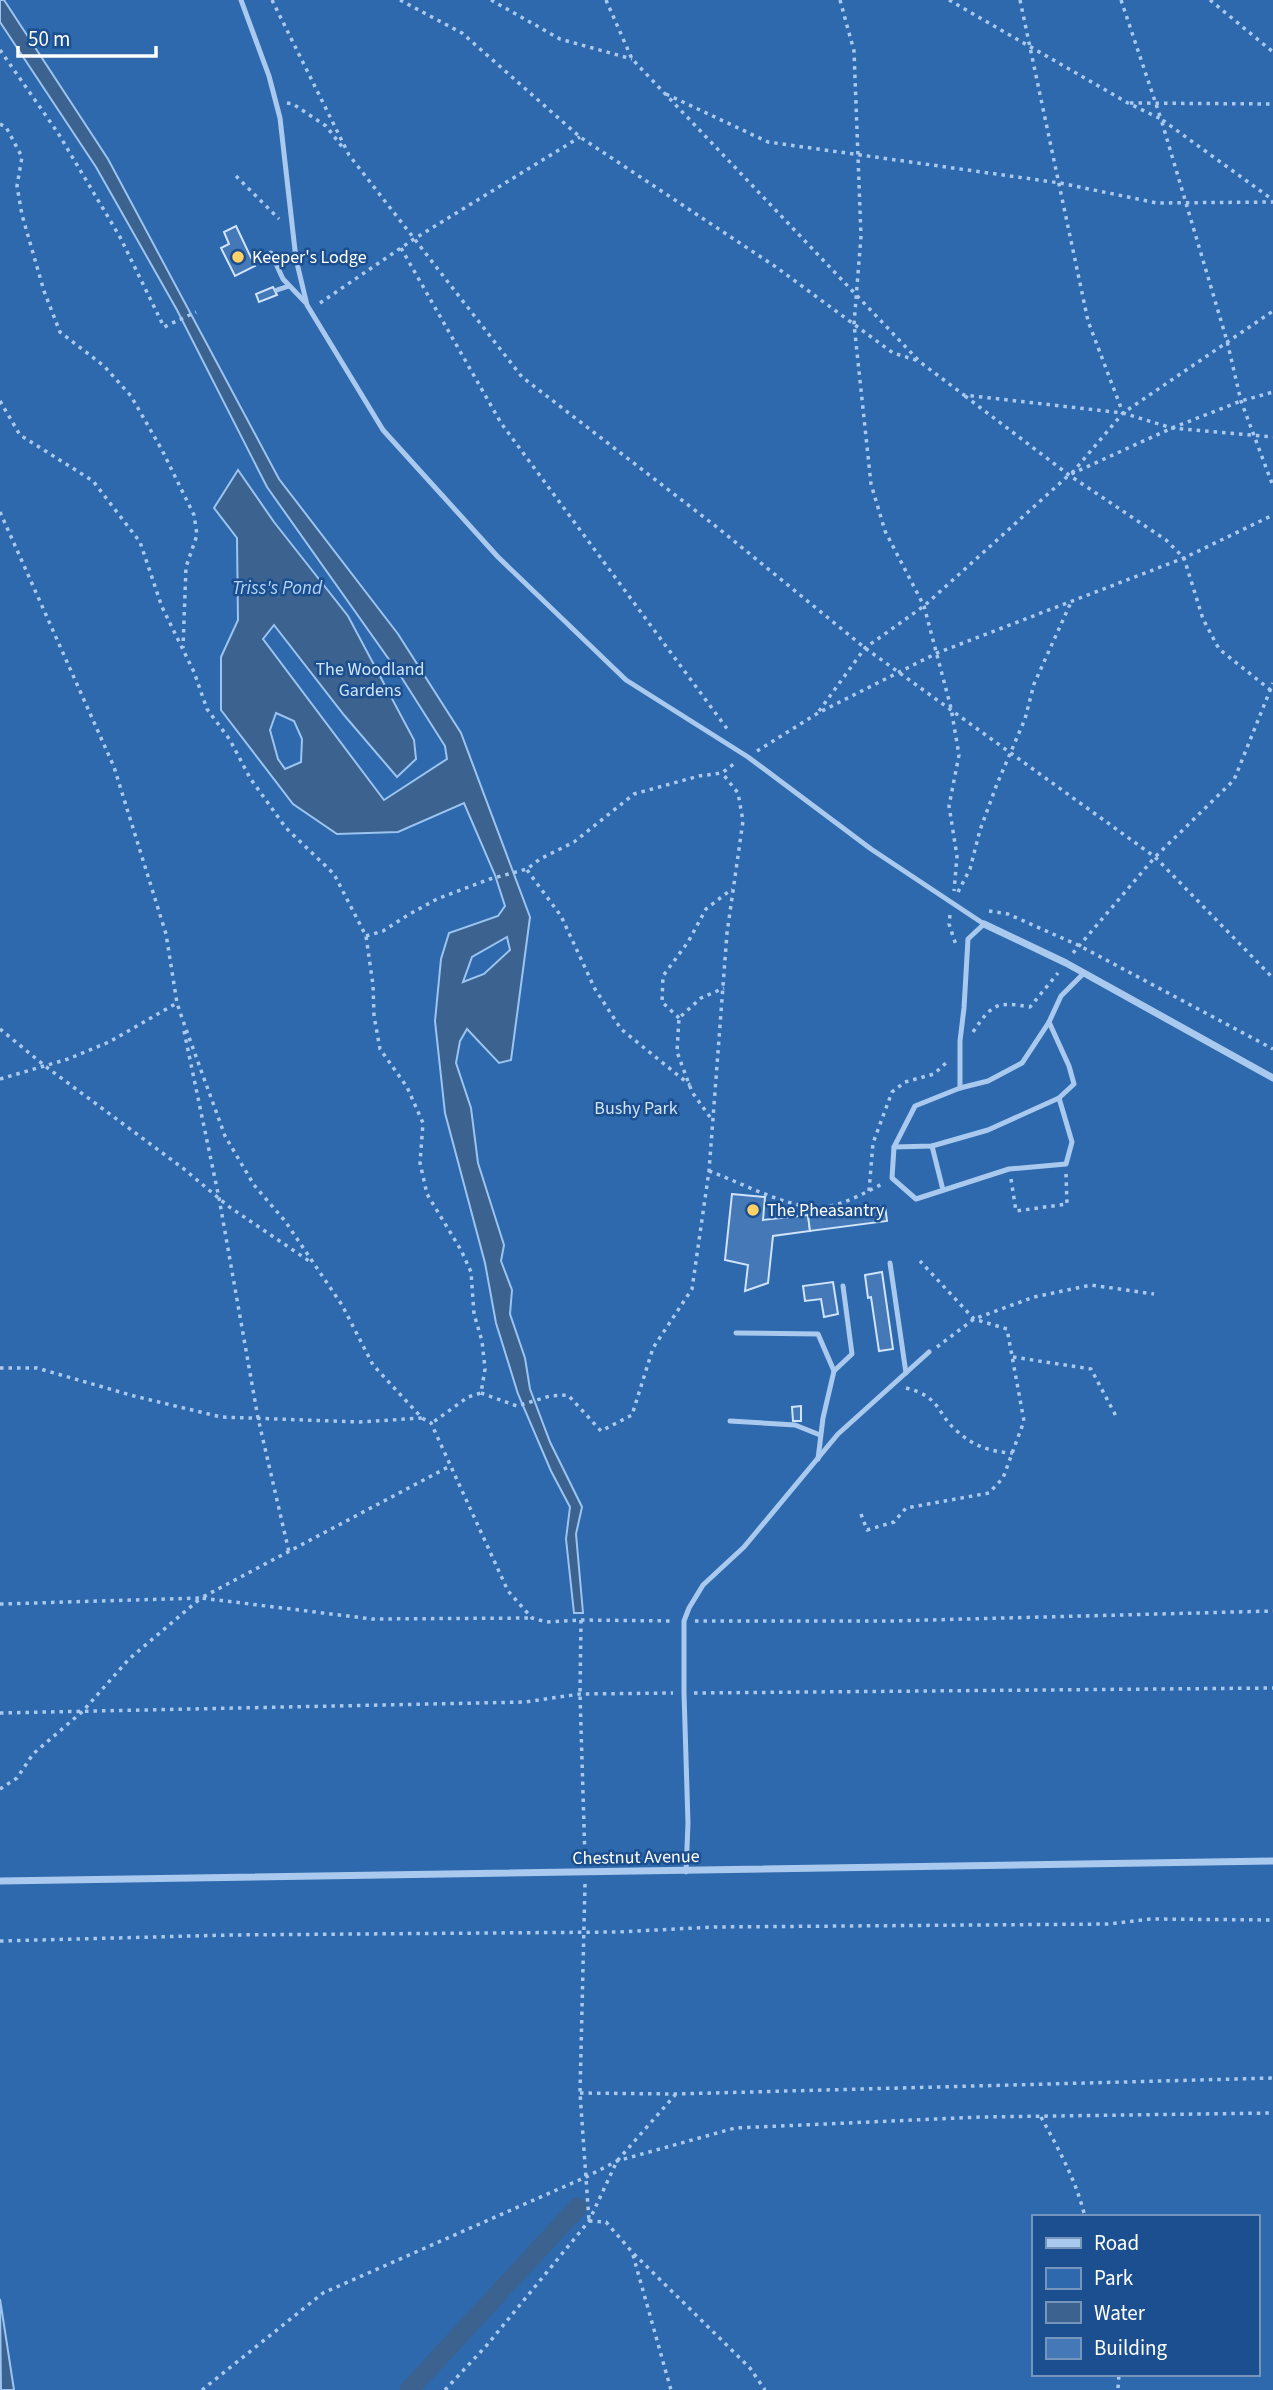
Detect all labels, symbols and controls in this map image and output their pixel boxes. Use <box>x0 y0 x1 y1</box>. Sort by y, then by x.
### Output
scale bar <box>18 14 156 58</box>
text: 50 m <box>28 24 70 54</box>
place label: Keeper's Lodge <box>252 245 367 270</box>
marker: Keeper's Lodge <box>230 249 246 265</box>
water label: Triss's Pond <box>232 575 323 602</box>
park label: The Woodland Gardens <box>315 657 425 703</box>
park label: Bushy Park <box>594 1096 678 1121</box>
place label: The Pheasantry <box>767 1198 885 1223</box>
marker: The Pheasantry <box>745 1202 761 1218</box>
street label: Chestnut Avenue <box>572 1844 700 1871</box>
legend <box>1032 2215 1259 2376</box>
text: Road <box>1094 2228 1139 2258</box>
text: Park <box>1094 2263 1134 2293</box>
text: Water <box>1094 2298 1146 2328</box>
text: Building <box>1094 2333 1168 2363</box>

